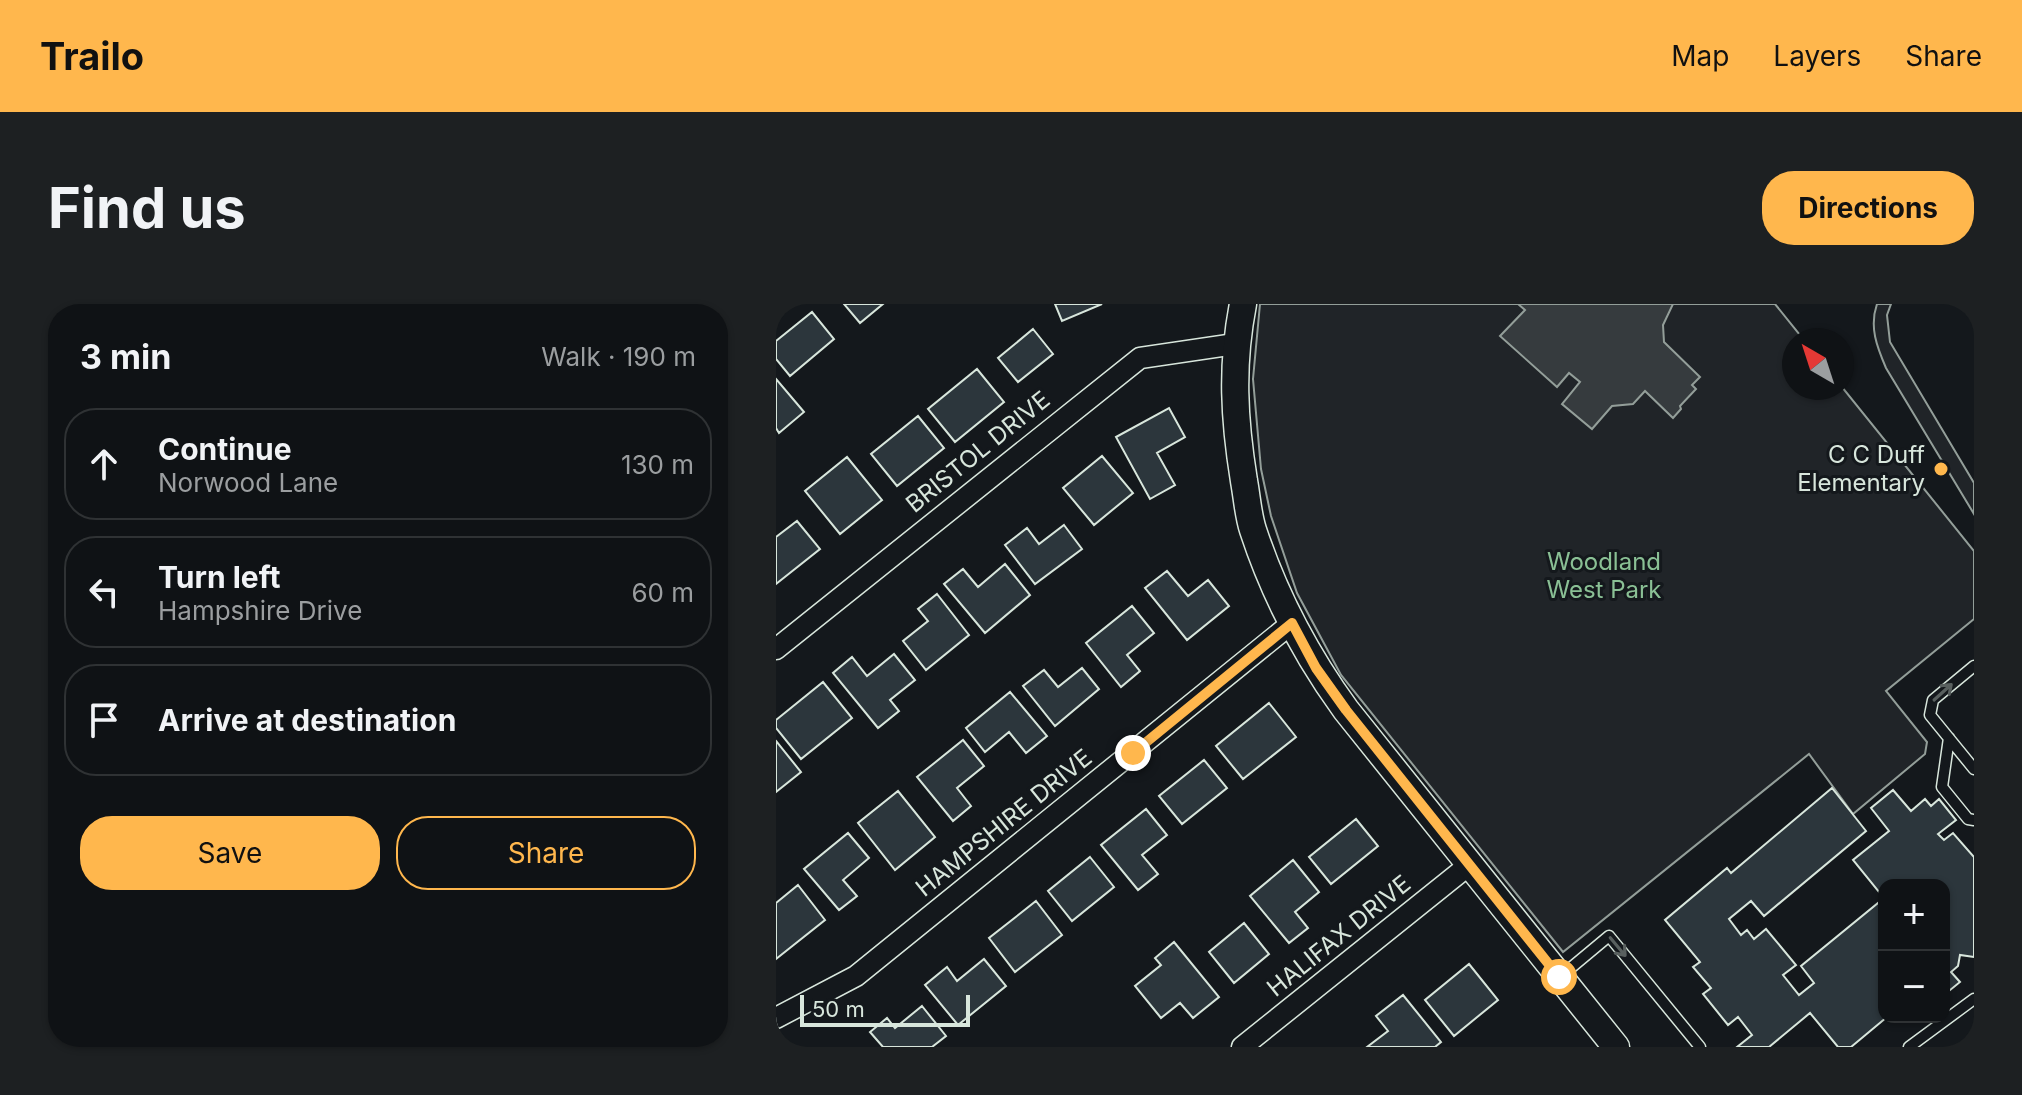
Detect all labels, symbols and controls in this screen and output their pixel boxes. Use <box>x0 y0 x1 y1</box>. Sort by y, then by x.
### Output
text: Trailo <box>40 33 144 79</box>
text: Map <box>1671 39 1729 73</box>
text: Layers <box>1773 39 1861 73</box>
text: Share <box>1905 39 1982 73</box>
button: Directions <box>1762 171 1974 245</box>
text: Find us <box>48 174 246 242</box>
north arrow <box>1782 328 1854 400</box>
text: 3 min <box>80 336 171 377</box>
text: Walk · 190 m <box>541 341 696 372</box>
street label: BRISTOL DRIVE <box>900 385 1055 518</box>
text: Continue <box>158 431 292 467</box>
place label: C C Duff Elementary <box>1797 440 1925 497</box>
icon: ahead <box>82 442 126 486</box>
text: 130 m <box>621 449 694 480</box>
marker: C C Duff Elementary <box>1932 460 1950 478</box>
text: Norwood Lane <box>158 467 338 498</box>
park label: Woodland West Park <box>1546 547 1662 604</box>
text: Turn left <box>158 559 280 595</box>
icon: left <box>82 570 126 614</box>
text: 60 m <box>631 577 694 608</box>
text: Hampshire Drive <box>158 595 362 626</box>
one-way arrow <box>1932 683 1952 701</box>
icon: arrive <box>82 698 126 742</box>
text: Arrive at destination <box>158 702 456 738</box>
route end <box>1115 735 1151 771</box>
street label: HAMPSHIRE DRIVE <box>910 743 1097 902</box>
button: Save <box>80 816 380 890</box>
button: Share <box>396 816 696 890</box>
street label: HALIFAX DRIVE <box>1261 869 1416 1002</box>
map controls <box>1878 879 1950 1023</box>
button: + <box>1878 879 1950 951</box>
one-way arrow <box>1609 936 1627 957</box>
button: − <box>1878 951 1950 1023</box>
route start <box>1541 959 1577 995</box>
scale bar <box>800 991 970 1027</box>
text: 50 m <box>812 996 865 1022</box>

